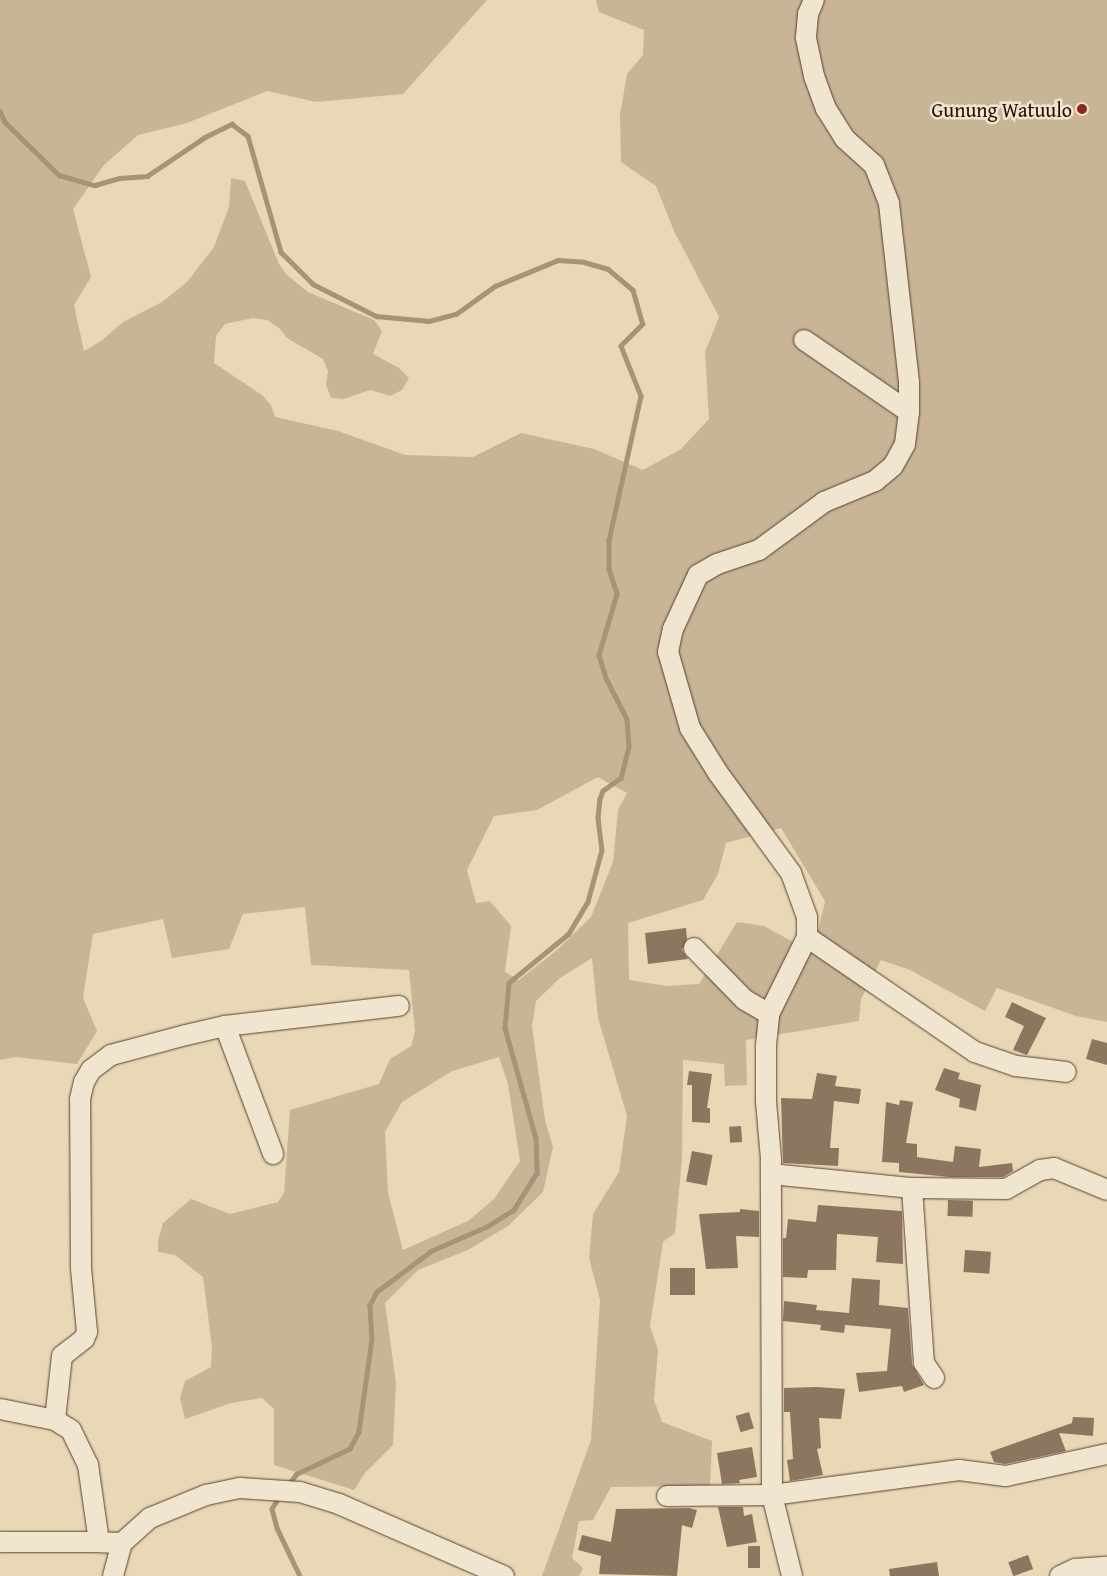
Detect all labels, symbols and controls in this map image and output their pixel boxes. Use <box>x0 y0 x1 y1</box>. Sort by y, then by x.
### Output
place label: Gunung Watuulo <box>932 97 1072 121</box>
marker: Gunung Watuulo <box>1076 103 1088 115</box>

